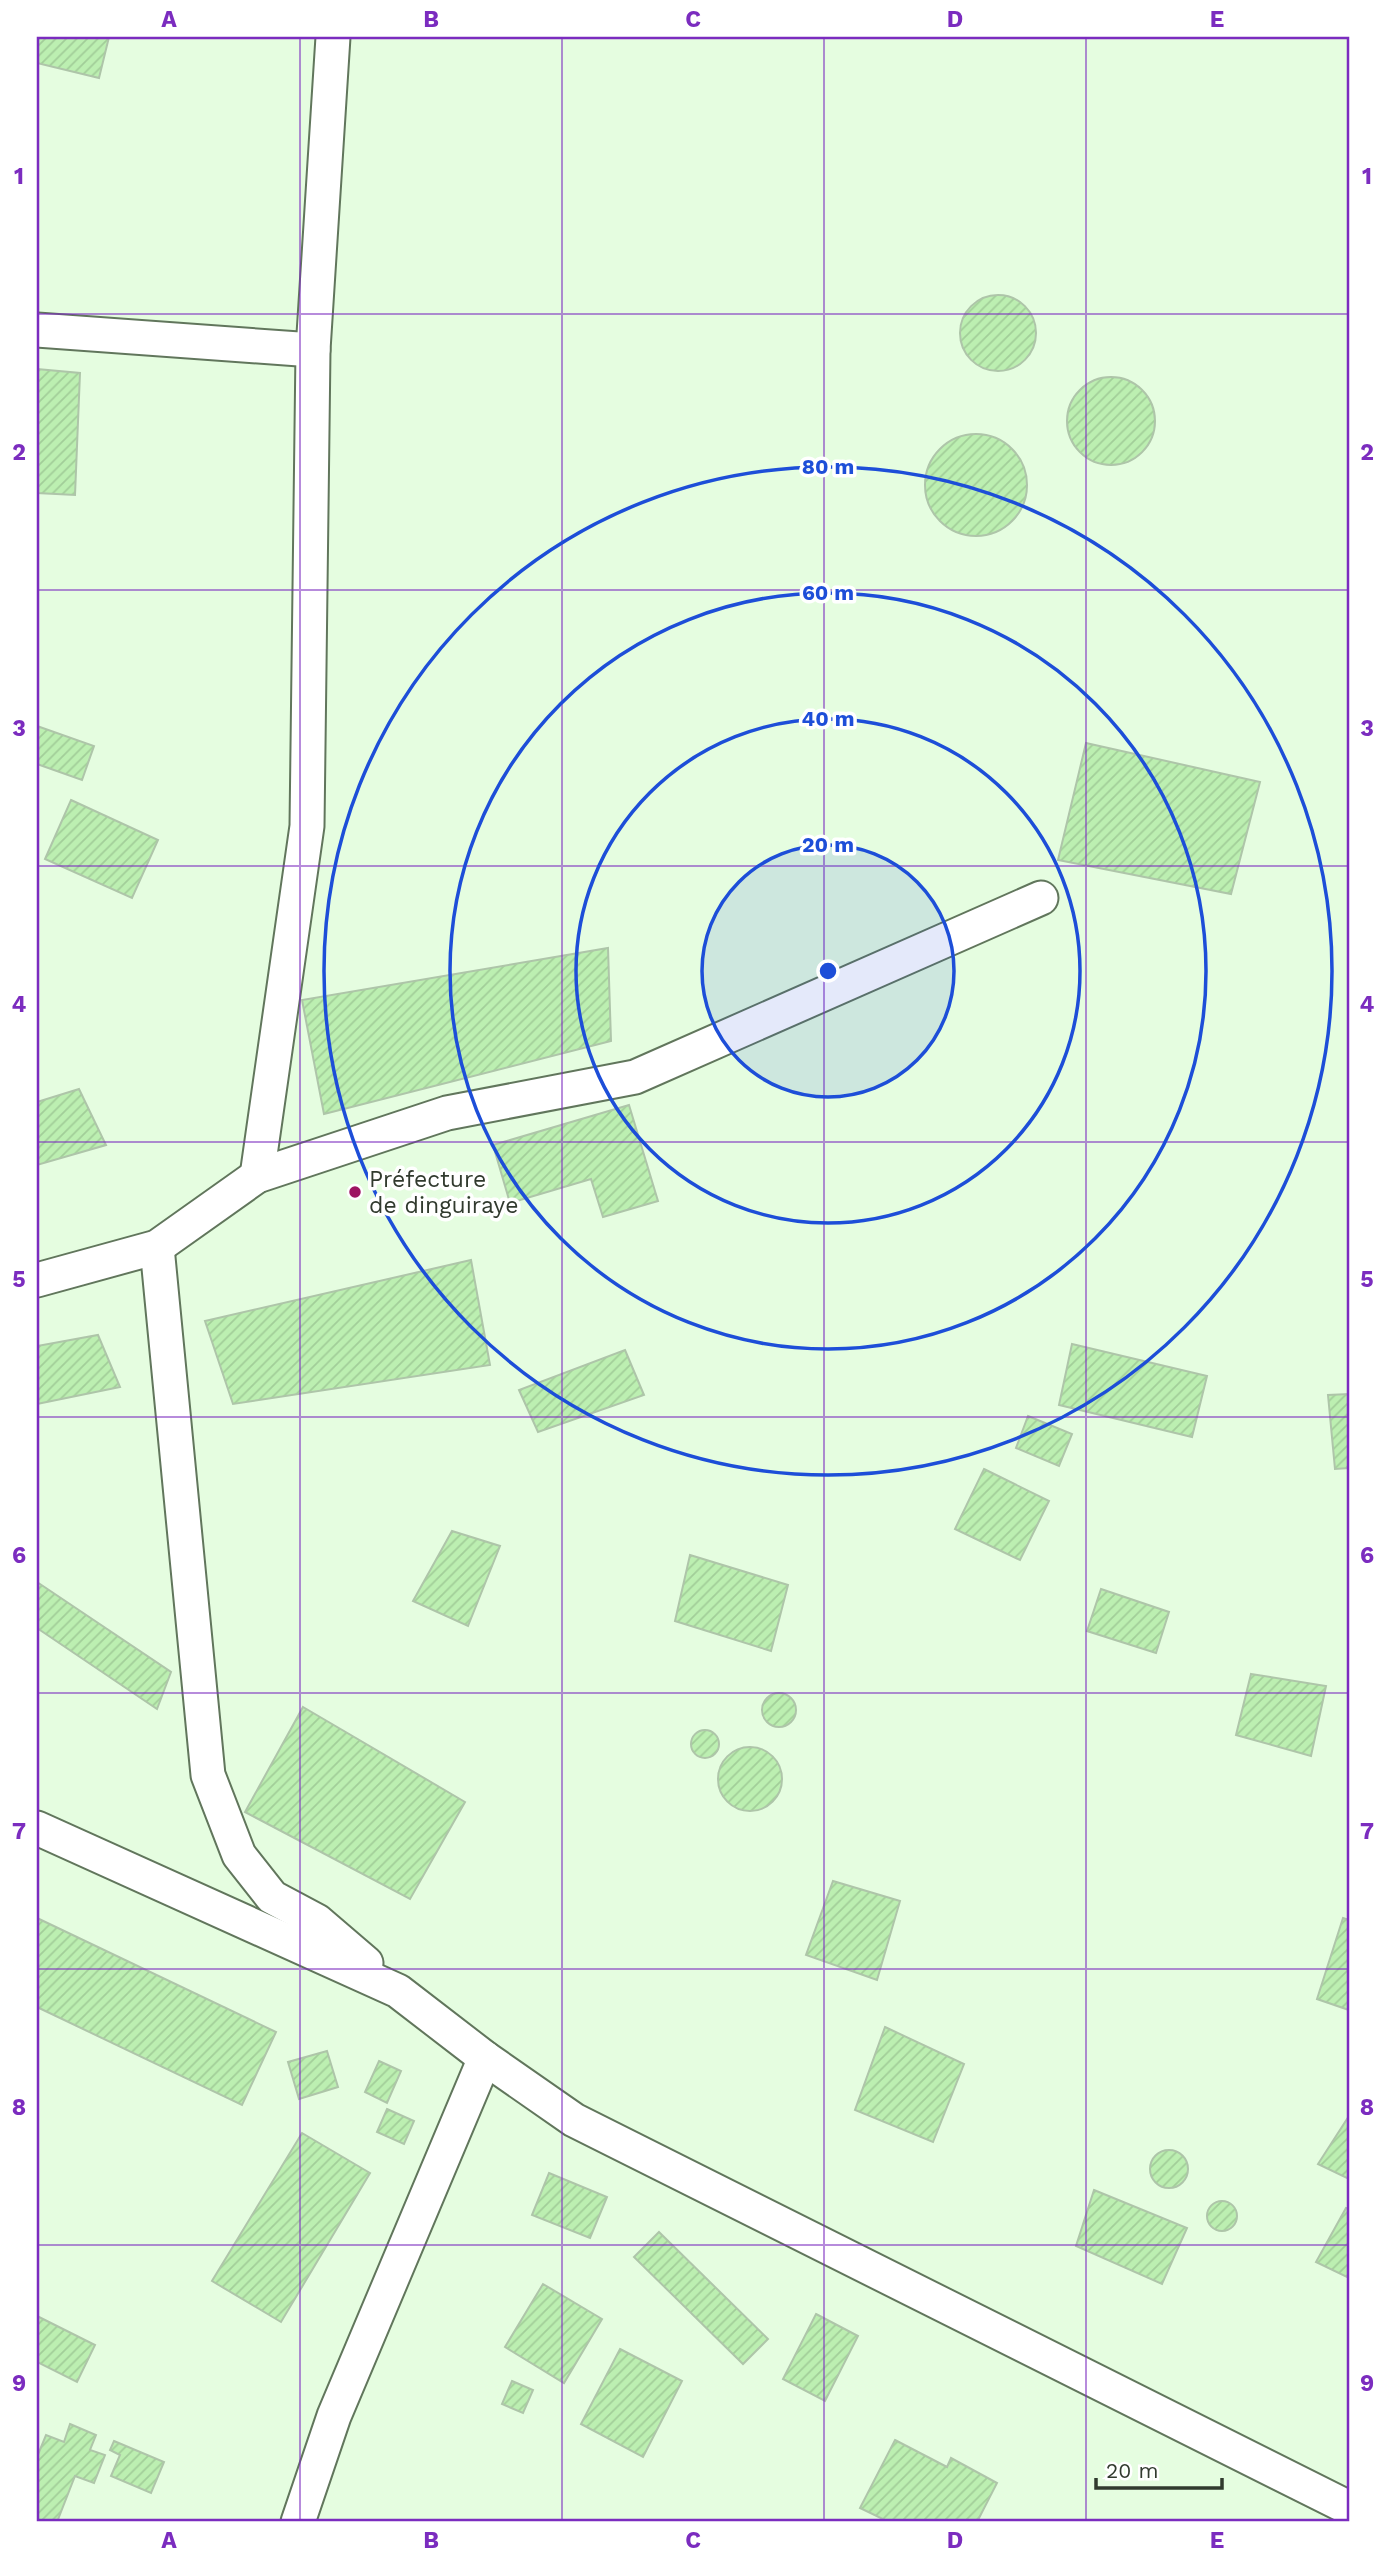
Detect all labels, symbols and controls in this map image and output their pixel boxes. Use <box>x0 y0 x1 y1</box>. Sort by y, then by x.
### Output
text: A <box>161 6 177 33</box>
text: B <box>423 6 439 33</box>
text: C <box>685 6 701 33</box>
text: D <box>947 6 963 33</box>
text: E <box>1210 6 1224 33</box>
text: 1 <box>14 163 24 190</box>
text: 1 <box>1362 163 1372 190</box>
text: 2 <box>12 439 26 466</box>
text: 2 <box>1360 439 1374 466</box>
text: 80 m <box>802 454 854 479</box>
text: 60 m <box>802 580 854 605</box>
text: 40 m <box>802 706 854 731</box>
text: 3 <box>12 715 26 742</box>
text: 3 <box>1360 715 1374 742</box>
text: 20 m <box>802 832 854 857</box>
centre of rings <box>816 959 840 983</box>
text: 4 <box>12 991 27 1018</box>
text: 4 <box>1360 991 1375 1018</box>
place label: Préfecture de dinguiraye <box>369 1166 518 1219</box>
marker: Préfecture de dinguiraye <box>347 1184 363 1200</box>
text: 5 <box>12 1266 26 1293</box>
text: 5 <box>1360 1266 1374 1293</box>
text: 6 <box>12 1542 26 1569</box>
text: 6 <box>1360 1542 1374 1569</box>
text: 7 <box>12 1818 26 1845</box>
text: 7 <box>1360 1818 1374 1845</box>
text: 8 <box>12 2094 26 2121</box>
text: 8 <box>1360 2094 1374 2121</box>
text: 9 <box>12 2370 26 2397</box>
text: 9 <box>1360 2370 1374 2397</box>
scale bar <box>1096 2447 1222 2491</box>
text: 20 m <box>1106 2458 1158 2483</box>
text: A <box>161 2527 177 2554</box>
text: B <box>423 2527 439 2554</box>
text: C <box>685 2527 701 2554</box>
text: D <box>947 2527 963 2554</box>
text: E <box>1210 2527 1224 2554</box>

